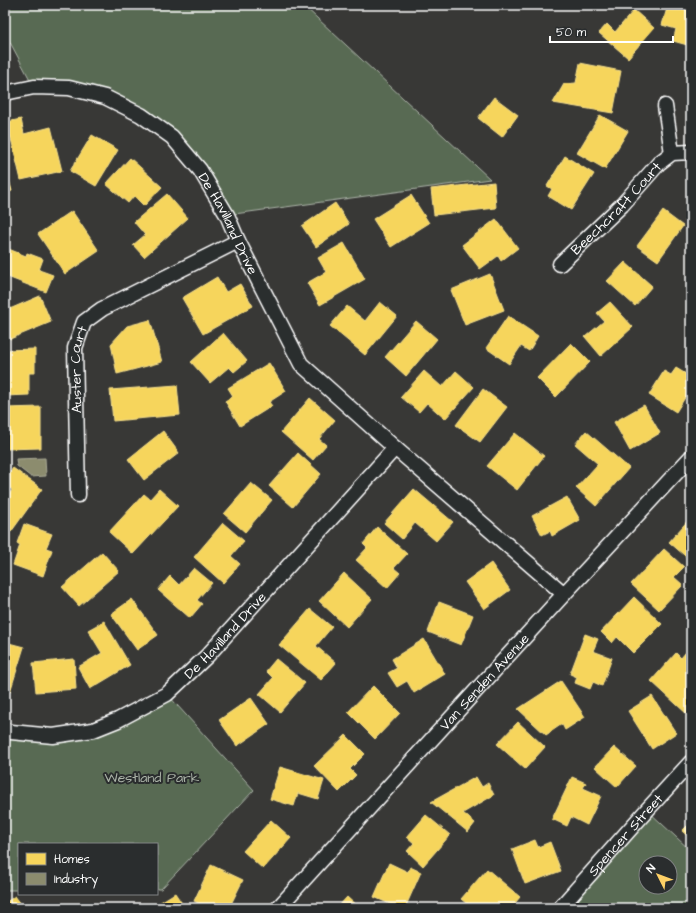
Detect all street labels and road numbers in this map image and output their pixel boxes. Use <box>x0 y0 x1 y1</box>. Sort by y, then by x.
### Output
street label: Beechcraft Court <box>567 158 667 260</box>
street label: De Havilland Drive <box>193 169 263 279</box>
street label: Auster Court <box>66 323 93 413</box>
street label: De Havilland Drive <box>180 588 272 684</box>
street label: Van Senden Avenue <box>435 629 535 735</box>
street label: Spencer Street <box>584 790 668 881</box>

